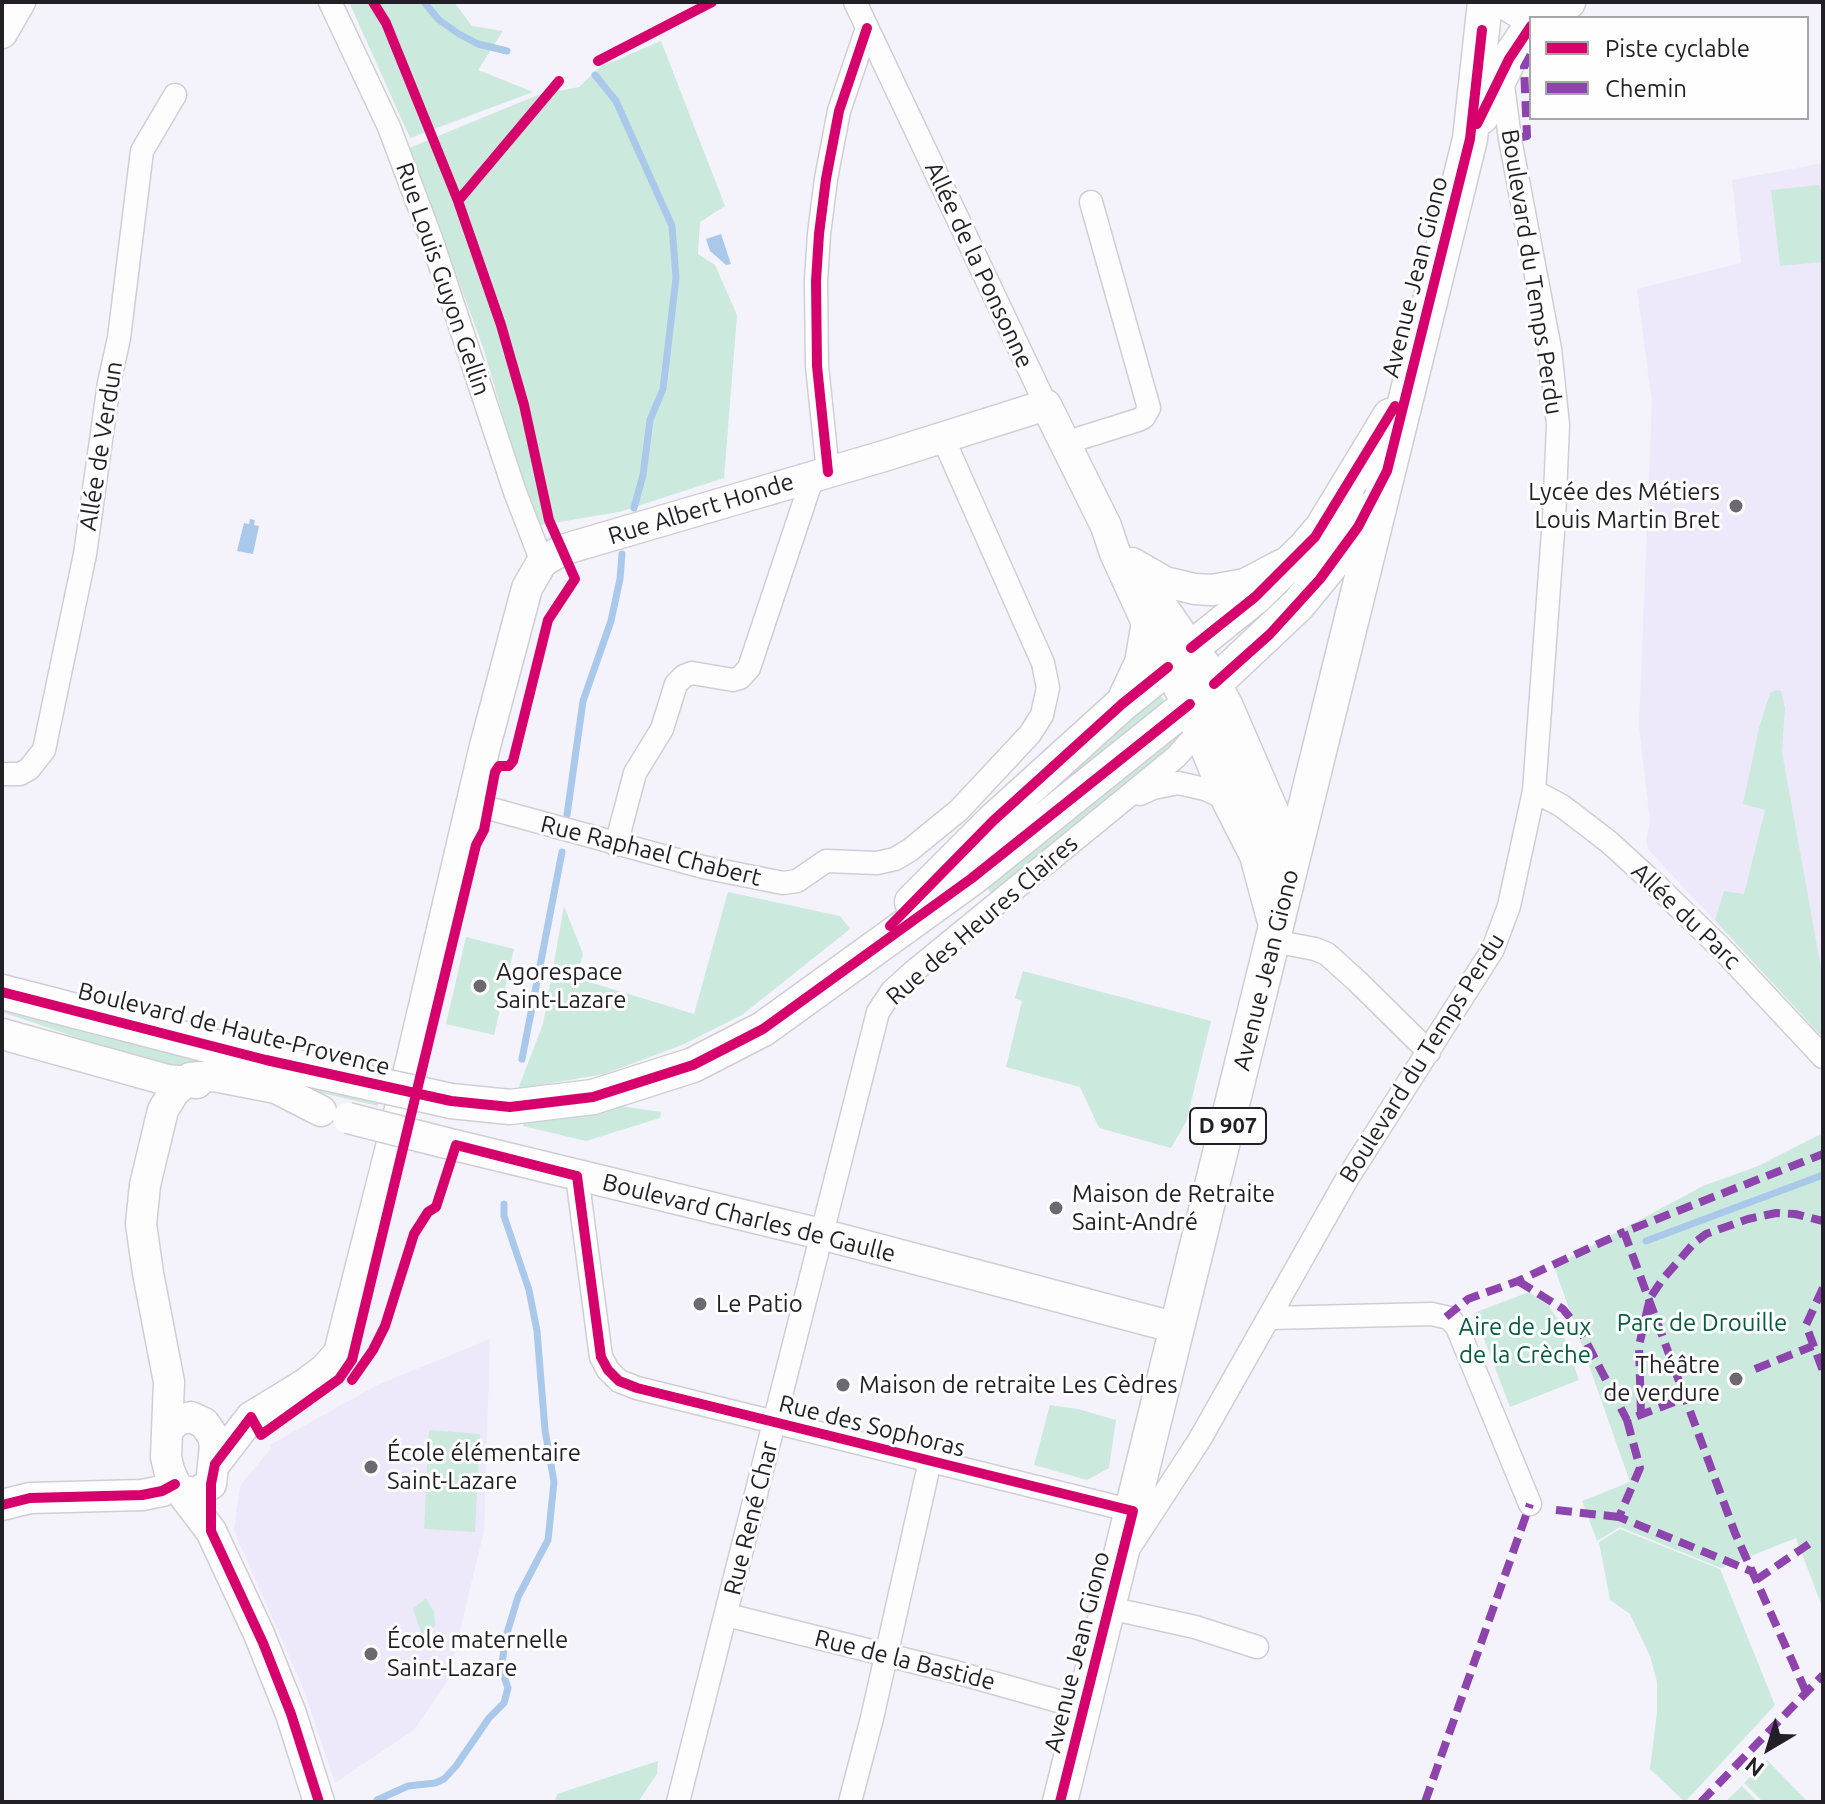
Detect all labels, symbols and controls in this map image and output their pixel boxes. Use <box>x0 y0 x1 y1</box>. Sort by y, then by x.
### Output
legend <box>1529 16 1809 120</box>
text: Piste cyclable <box>1605 35 1750 62</box>
text: Chemin <box>1605 75 1687 102</box>
street label: Boulevard du Temps Perdu <box>1495 127 1569 417</box>
street label: Allée de la Ponsonne <box>919 157 1039 373</box>
street label: Rue Louis Guyon Gellin <box>390 159 496 399</box>
street label: Avenue Jean Giono <box>1376 173 1454 381</box>
street label: Allée de Verdun <box>73 359 129 533</box>
street label: Rue Albert Honde <box>605 467 797 551</box>
place label: Lycée des Métiers Louis Martin Bret <box>1528 478 1720 534</box>
marker: Lycée des Métiers Louis Martin Bret <box>1727 497 1745 515</box>
street label: Rue Raphael Chabert <box>538 810 764 892</box>
street label: Rue des Heures Claires <box>880 829 1084 1011</box>
street label: Allée du Parc <box>1626 857 1746 975</box>
street label: Avenue Jean Giono <box>1227 866 1305 1074</box>
street label: Boulevard du Temps Perdu <box>1333 928 1511 1188</box>
place label: Agorespace Saint-Lazare <box>496 958 626 1014</box>
street label: Boulevard de Haute-Provence <box>75 976 393 1082</box>
marker: Agorespace Saint-Lazare <box>471 977 489 995</box>
road number: D 907 <box>1190 1108 1266 1144</box>
street label: Boulevard Charles de Gaulle <box>599 1168 899 1268</box>
place label: Maison de Retraite Saint-André <box>1072 1180 1275 1236</box>
marker: Maison de Retraite Saint-André <box>1047 1199 1065 1217</box>
place label: Le Patio <box>716 1290 803 1318</box>
marker: Le Patio <box>691 1295 709 1313</box>
park label: Parc de Drouille <box>1617 1309 1787 1337</box>
park label: Aire de Jeux de la Crèche <box>1459 1313 1591 1369</box>
place label: Théâtre de verdure <box>1603 1351 1720 1407</box>
marker: Théâtre de verdure <box>1727 1370 1745 1388</box>
place label: Maison de retraite Les Cèdres <box>859 1371 1178 1399</box>
marker: Maison de retraite Les Cèdres <box>834 1376 852 1394</box>
street label: Rue des Sophoras <box>776 1389 968 1463</box>
street label: Rue René Char <box>718 1438 784 1598</box>
place label: École élémentaire Saint-Lazare <box>387 1439 581 1495</box>
marker: École élémentaire Saint-Lazare <box>362 1458 380 1476</box>
street label: Avenue Jean Giono <box>1038 1548 1116 1756</box>
street label: Rue de la Bastide <box>812 1624 998 1696</box>
place label: École maternelle Saint-Lazare <box>387 1626 568 1682</box>
marker: École maternelle Saint-Lazare <box>362 1645 380 1663</box>
north arrow <box>1729 1708 1809 1788</box>
text: N <box>1740 1752 1768 1782</box>

